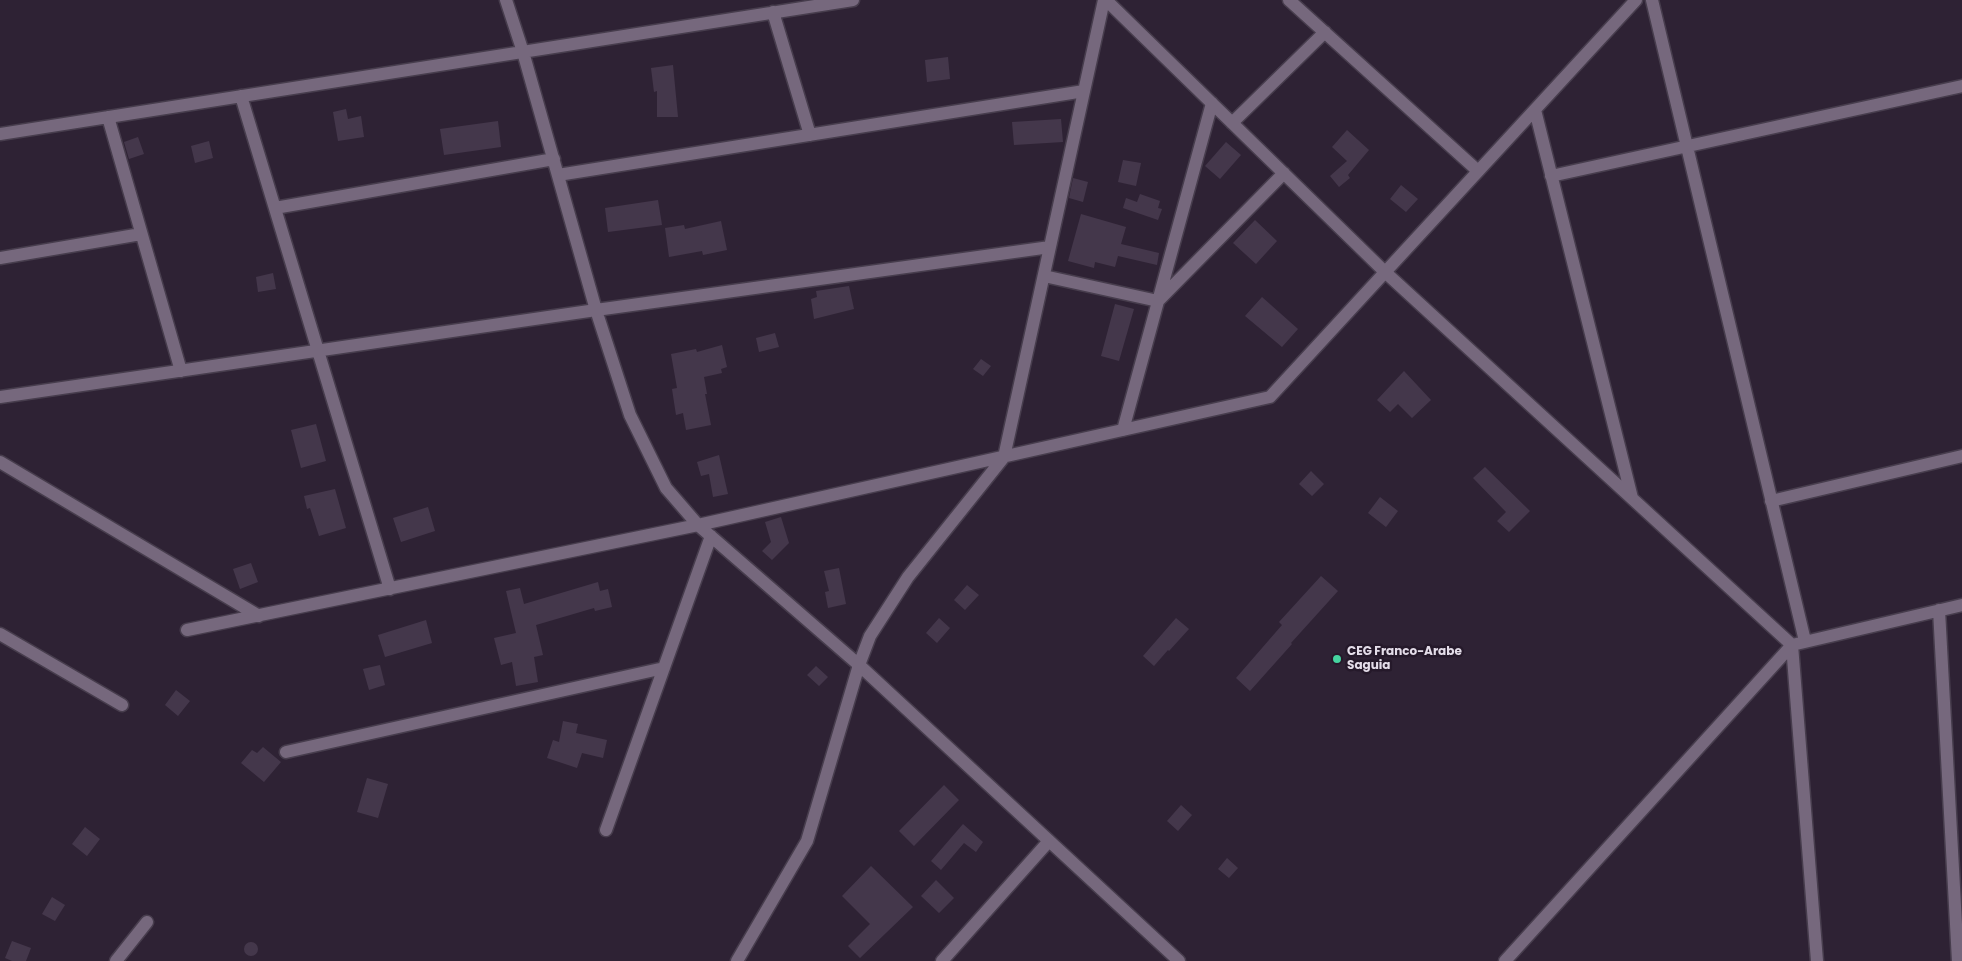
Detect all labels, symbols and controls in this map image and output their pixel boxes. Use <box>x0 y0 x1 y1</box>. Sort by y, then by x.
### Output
place label: CEG Franco-Arabe Saguia <box>1347 645 1462 673</box>
marker: CEG Franco-Arabe Saguia <box>1331 653 1343 665</box>

